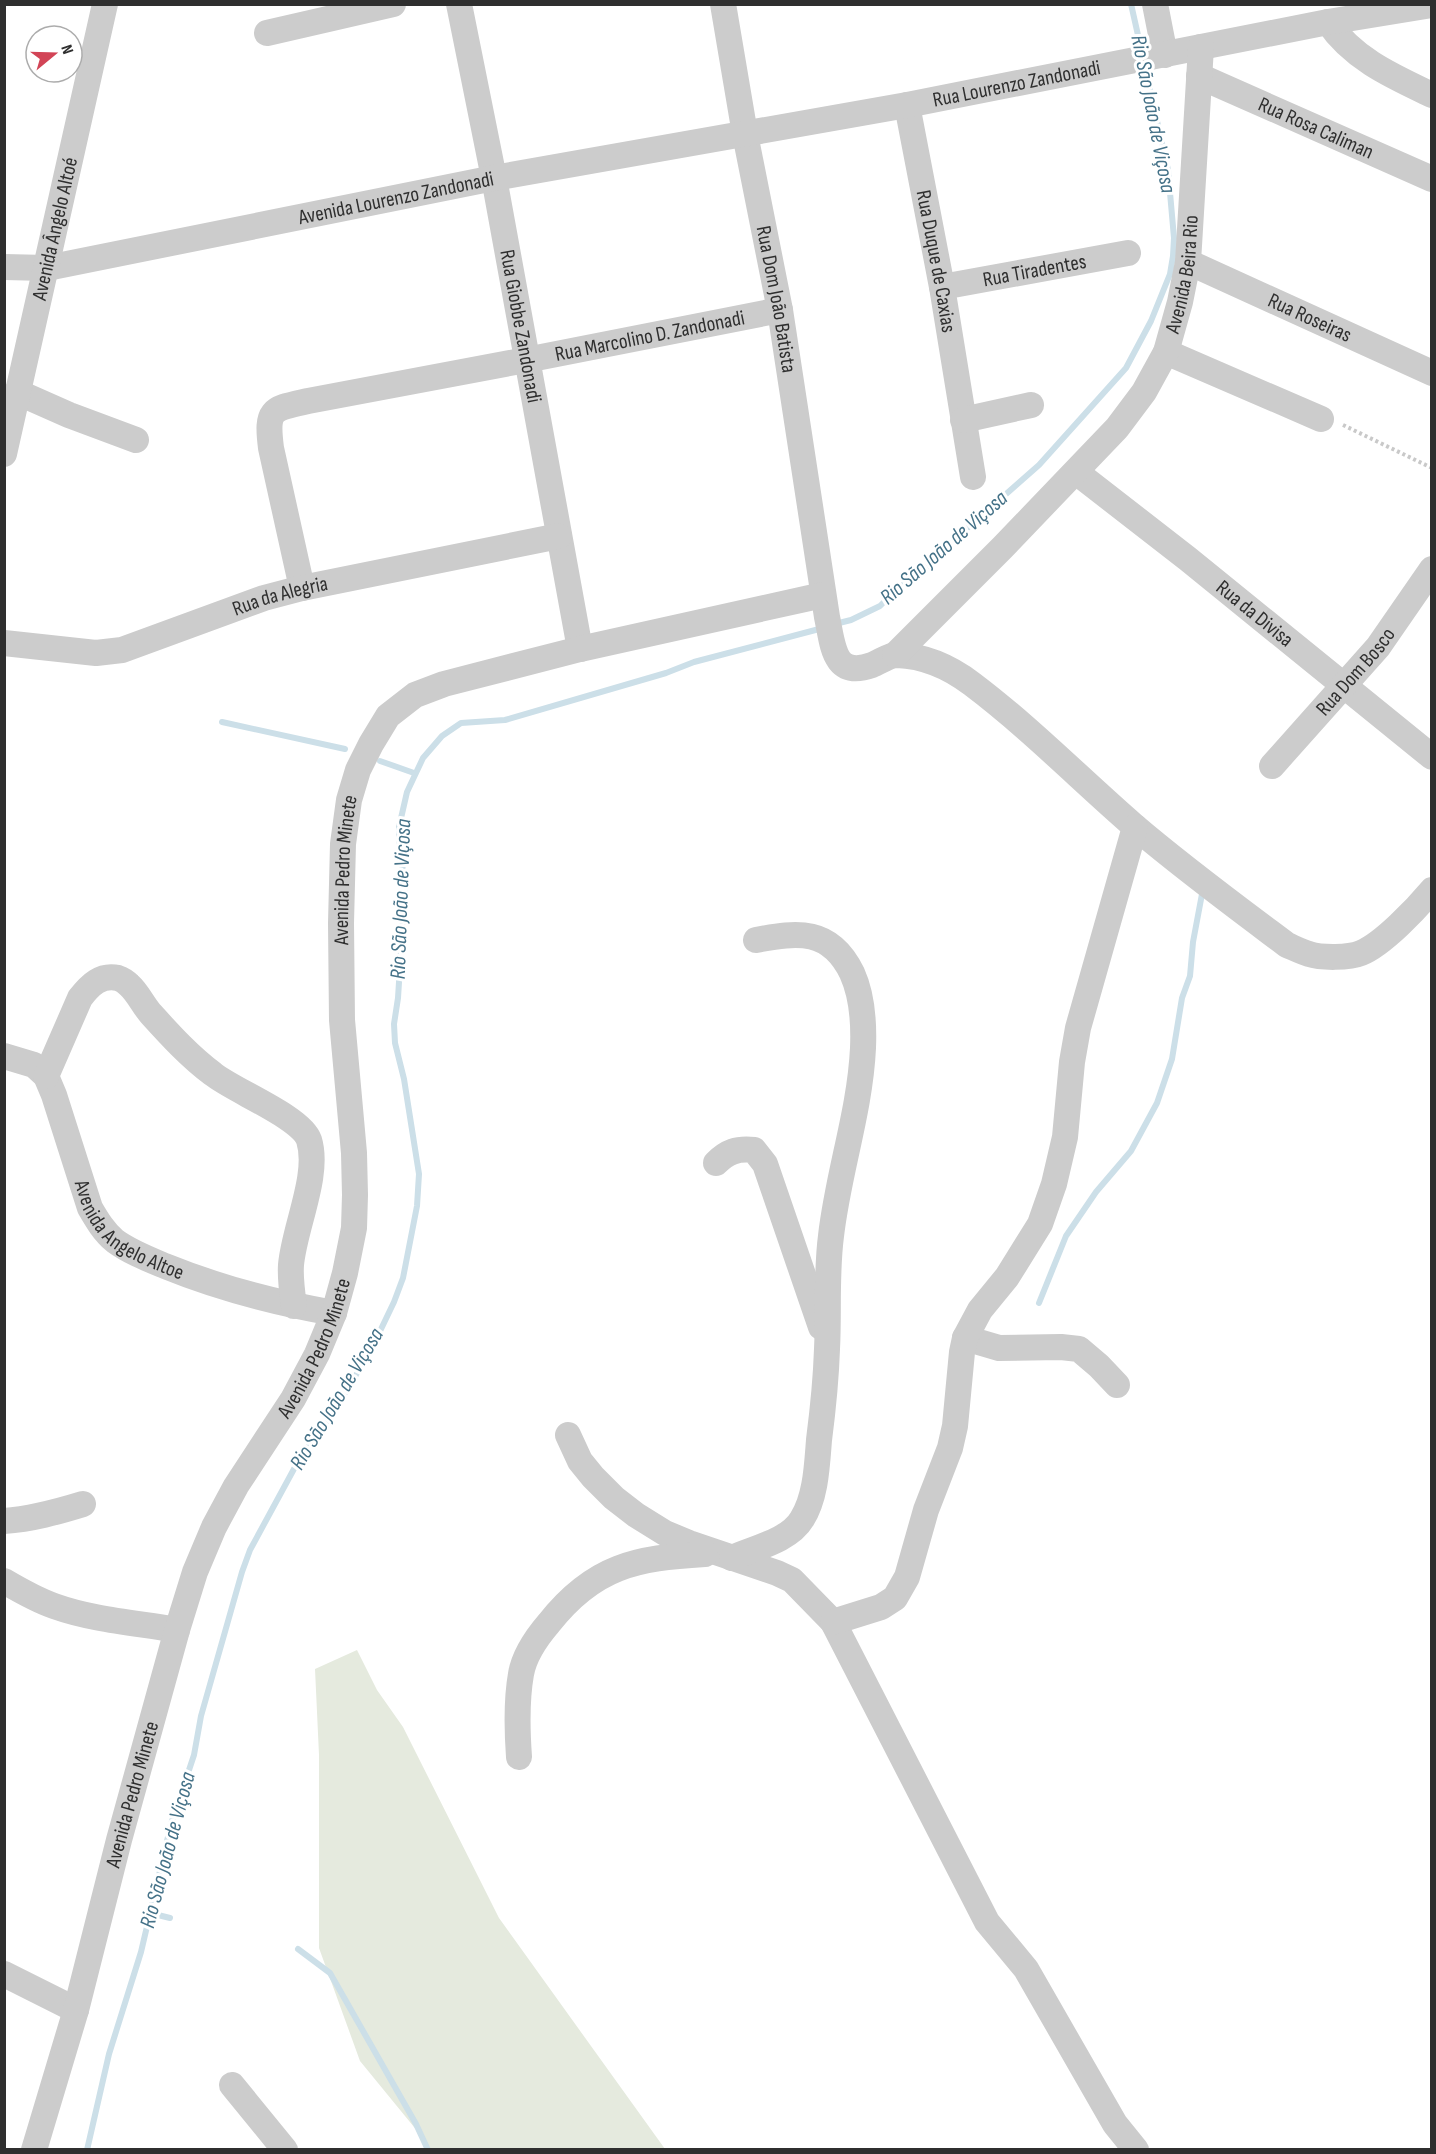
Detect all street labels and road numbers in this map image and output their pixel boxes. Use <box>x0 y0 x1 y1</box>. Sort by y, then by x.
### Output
street label: Rua Lourenzo Zandonadi <box>931 55 1102 112</box>
street label: Rua Rosa Caliman <box>1254 91 1378 164</box>
street label: Avenida Ângelo Altoé <box>26 155 83 304</box>
street label: Avenida Lourenzo Zandonadi <box>295 166 496 230</box>
street label: Rua Duque de Caxias <box>911 188 962 334</box>
street label: Avenida Beira Rio <box>1159 214 1203 337</box>
street label: Rua Dom João Batista <box>751 224 802 374</box>
street label: Rua Giobbe Zandonadi <box>495 248 547 405</box>
street label: Rua Tiradentes <box>981 248 1088 292</box>
street label: Rua Roseiras <box>1264 288 1356 347</box>
street label: Rua Marcolino D. Zandonadi <box>553 305 747 367</box>
street label: Rua da Alegria <box>229 571 330 621</box>
street label: Rua da Divisa <box>1211 575 1299 652</box>
street label: Rua Dom Bosco <box>1310 623 1400 721</box>
street label: Avenida Pedro Minete <box>328 792 362 946</box>
street label: Avenida Angelo Altoe <box>69 1176 188 1285</box>
street label: Avenida Pedro Minete <box>271 1276 355 1423</box>
street label: Avenida Pedro Minete <box>100 1718 164 1871</box>

